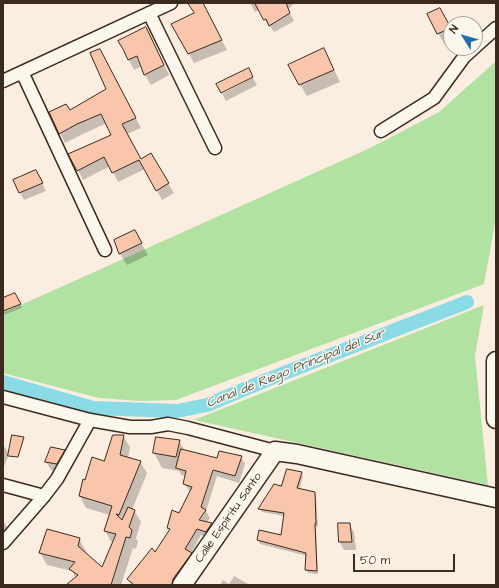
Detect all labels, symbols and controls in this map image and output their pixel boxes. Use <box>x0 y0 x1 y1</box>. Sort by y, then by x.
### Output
north arrow <box>443 16 483 56</box>
text: N <box>446 22 462 36</box>
water label: Canal de Riego Principal del Sur <box>205 326 387 412</box>
street label: Calle Espíritu Santo <box>192 470 266 566</box>
scale bar <box>355 546 457 572</box>
text: 50 m <box>360 552 390 569</box>

